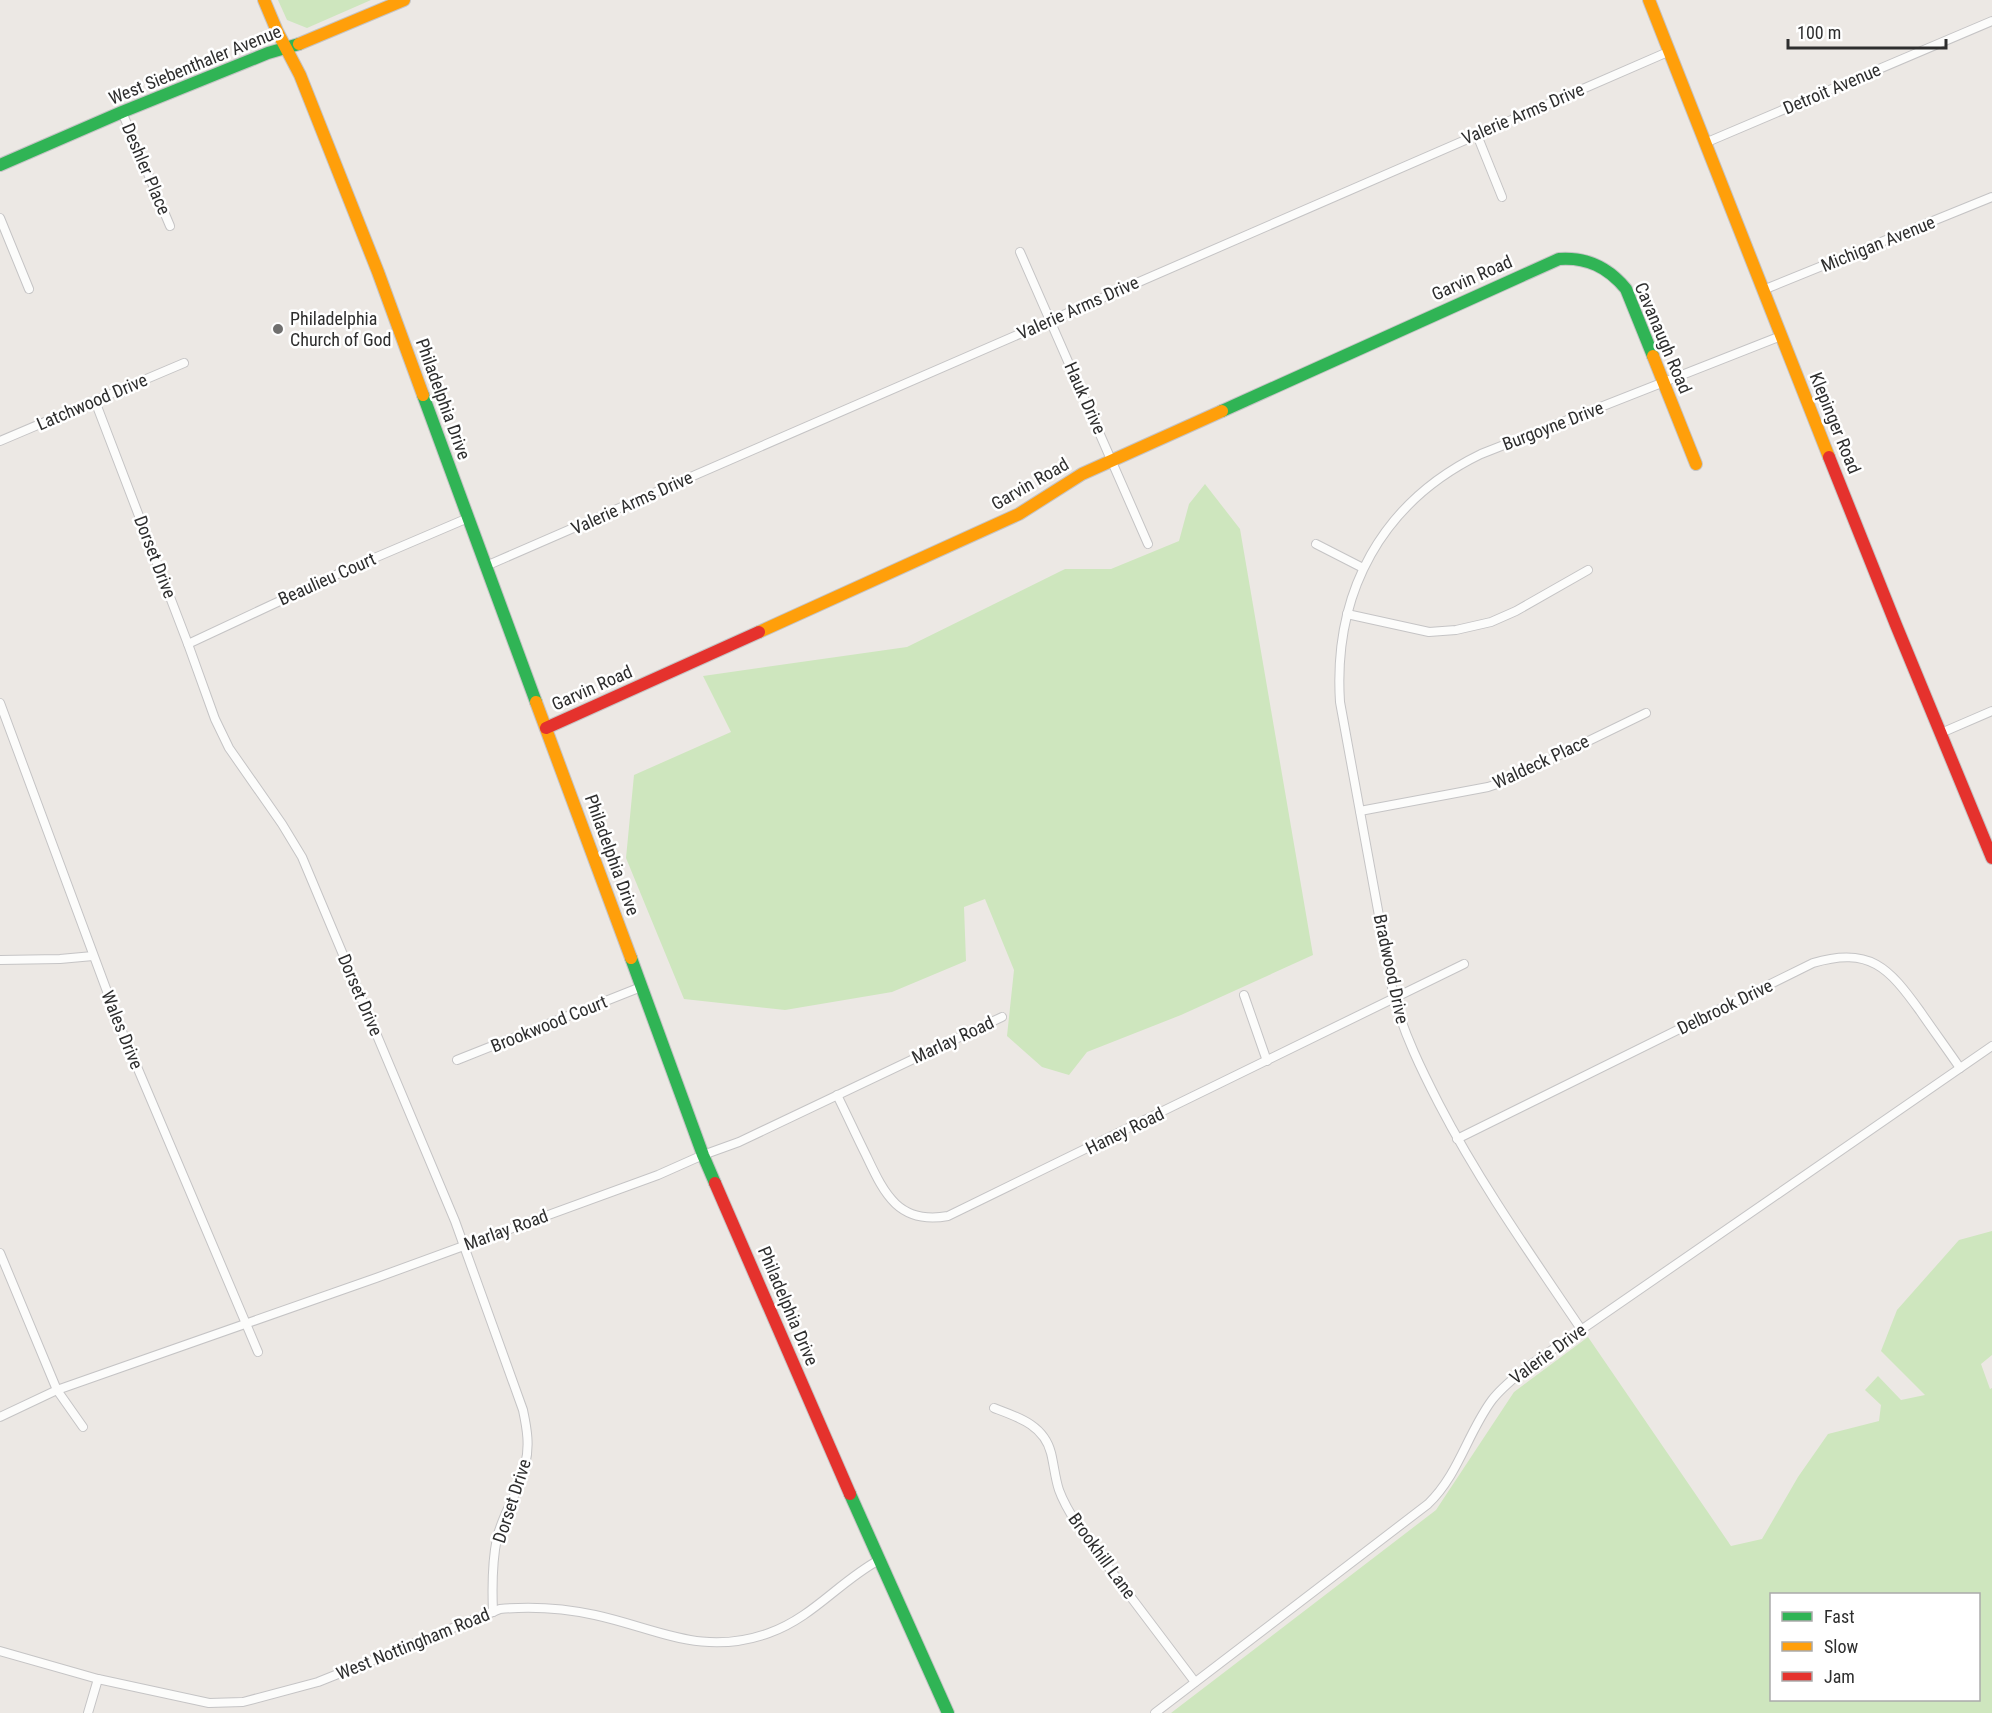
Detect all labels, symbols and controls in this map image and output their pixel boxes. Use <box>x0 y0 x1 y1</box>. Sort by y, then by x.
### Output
scale bar <box>1788 12 1946 50</box>
street label: West Siebenthaler Avenue <box>106 20 284 109</box>
text: 100 m <box>1797 22 1841 43</box>
street label: Detroit Avenue <box>1780 59 1884 118</box>
street label: Valerie Arms Drive <box>1459 78 1587 149</box>
street label: Deshler Place <box>118 120 175 218</box>
street label: Michigan Avenue <box>1818 211 1938 276</box>
street label: Garvin Road <box>1428 251 1515 305</box>
street label: Valerie Arms Drive <box>1014 271 1142 344</box>
street label: Cavanaugh Road <box>1631 279 1696 397</box>
place label: Philadelphia Church of God <box>290 308 392 350</box>
marker: Philadelphia Church of God <box>271 322 285 336</box>
street label: Philadelphia Drive <box>412 335 475 462</box>
street label: Hauk Drive <box>1060 359 1111 437</box>
street label: Latchwood Drive <box>33 369 150 434</box>
street label: Klepinger Road <box>1806 369 1865 476</box>
street label: Burgoyne Drive <box>1499 397 1606 454</box>
street label: Garvin Road <box>987 453 1072 514</box>
street label: Valerie Arms Drive <box>568 466 696 539</box>
street label: Dorset Drive <box>130 513 181 601</box>
street label: Beaulieu Court <box>275 548 379 609</box>
street label: Garvin Road <box>548 661 635 715</box>
street label: Waldeck Place <box>1489 730 1592 793</box>
street label: Philadelphia Drive <box>581 791 644 918</box>
street label: Bradwood Drive <box>1370 912 1413 1025</box>
street label: Dorset Drive <box>334 951 387 1039</box>
street label: Delbrook Drive <box>1674 974 1776 1039</box>
street label: Wales Drive <box>97 987 148 1072</box>
street label: Brookwood Court <box>488 991 610 1056</box>
street label: Marlay Road <box>908 1011 997 1068</box>
street label: Haney Road <box>1082 1103 1167 1159</box>
street label: Marlay Road <box>461 1205 551 1254</box>
street label: Philadelphia Drive <box>754 1243 823 1369</box>
street label: Valerie Drive <box>1506 1319 1590 1388</box>
street label: Dorset Drive <box>488 1456 535 1545</box>
street label: Brookhill Lane <box>1064 1509 1141 1603</box>
legend <box>1770 1593 1980 1701</box>
street label: West Nottingham Road <box>333 1603 492 1684</box>
text: Fast <box>1824 1606 1855 1627</box>
text: Slow <box>1824 1636 1859 1657</box>
text: Jam <box>1824 1666 1855 1687</box>

